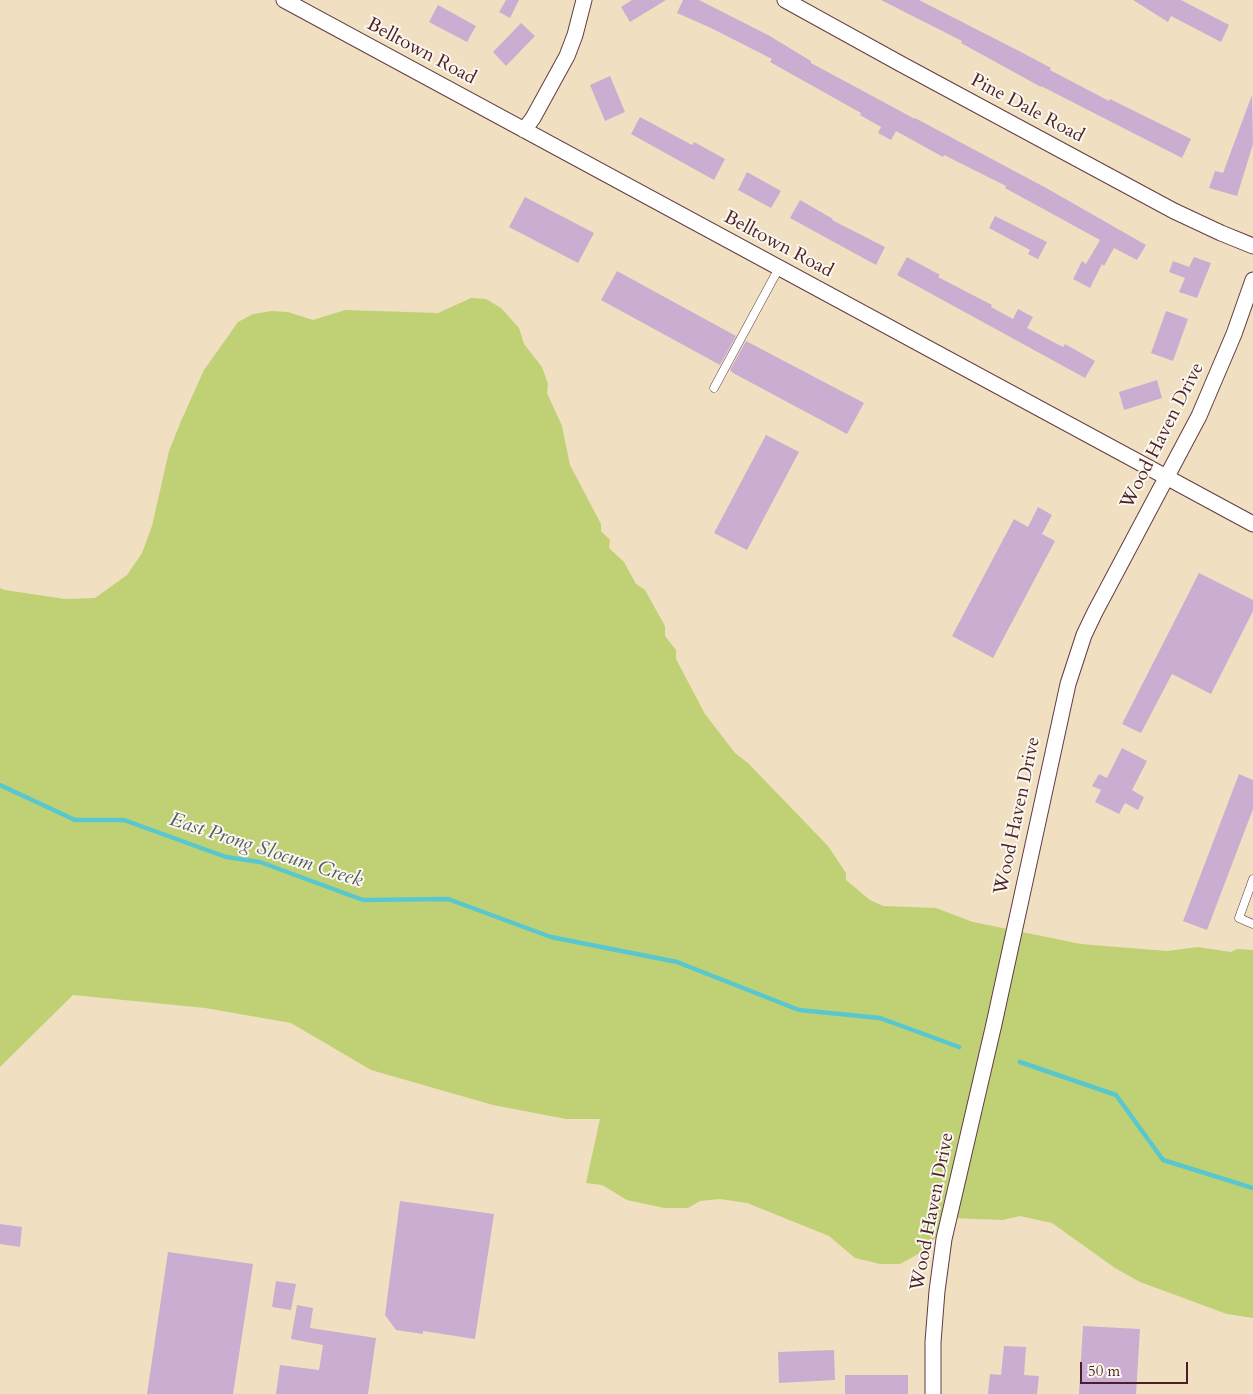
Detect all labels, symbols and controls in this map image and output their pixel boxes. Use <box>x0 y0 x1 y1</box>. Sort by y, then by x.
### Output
street label: Belltown Road <box>363 14 479 90</box>
street label: Pine Dale Road <box>966 70 1088 148</box>
street label: Belltown Road <box>720 207 836 283</box>
street label: Wood Haven Drive <box>1116 359 1210 513</box>
street label: Wood Haven Drive <box>990 735 1046 897</box>
water label: East Prong Slocum Creek <box>167 808 365 894</box>
street label: Wood Haven Drive <box>906 1131 960 1293</box>
scale bar <box>1083 1352 1190 1384</box>
text: 50 m <box>1088 1361 1120 1381</box>

